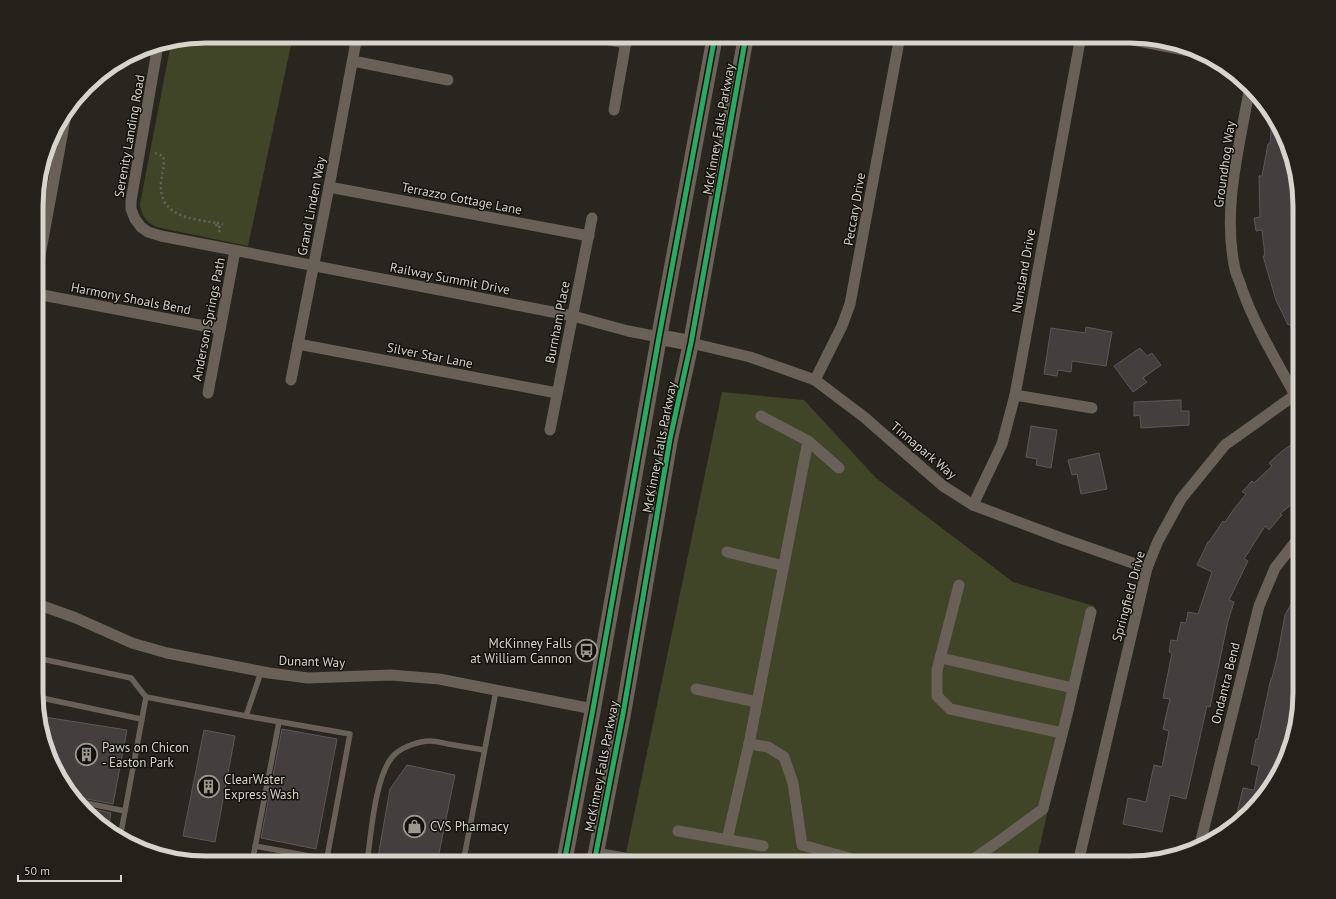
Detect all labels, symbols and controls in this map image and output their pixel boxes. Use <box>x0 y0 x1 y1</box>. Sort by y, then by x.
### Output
street label: McKinney Falls Parkway <box>699 62 738 196</box>
street label: Serenity Landing Road <box>110 73 149 199</box>
street label: Groundhog Way <box>1210 120 1239 209</box>
street label: Grand Linden Way <box>294 155 329 257</box>
street label: Peccary Drive <box>840 171 869 247</box>
street label: Terrazzo Cottage Lane <box>400 178 523 218</box>
street label: Nunsland Drive <box>1008 228 1039 315</box>
street label: Anderson Springs Path <box>188 256 229 382</box>
street label: Railway Summit Drive <box>388 259 511 298</box>
street label: Harmony Shoals Bend <box>70 279 192 318</box>
street label: Burnham Place <box>541 280 574 365</box>
street label: Silver Star Lane <box>386 339 474 372</box>
street label: McKinney Falls Parkway <box>638 380 681 514</box>
street label: Tinnapark Way <box>887 418 960 483</box>
street label: Springfield Drive <box>1108 549 1149 643</box>
place label: McKinney Falls at William Cannon <box>470 635 572 667</box>
bus stop icon: McKinney Falls at William Cannon <box>574 637 600 663</box>
street label: Ondantra Bend <box>1207 641 1244 726</box>
street label: Dunant Way <box>278 652 346 671</box>
street label: McKinney Falls Parkway <box>580 699 623 833</box>
place label: Paws on Chicon - Easton Park <box>102 739 189 771</box>
building icon: Paws on Chicon - Easton Park <box>73 741 99 767</box>
place label: ClearWater Express Wash <box>224 771 299 803</box>
building icon: ClearWater Express Wash <box>196 773 222 799</box>
shop icon: CVS Pharmacy <box>401 813 427 839</box>
place label: CVS Pharmacy <box>430 818 509 835</box>
scale bar <box>18 857 121 883</box>
text: 50 m <box>24 863 50 878</box>

